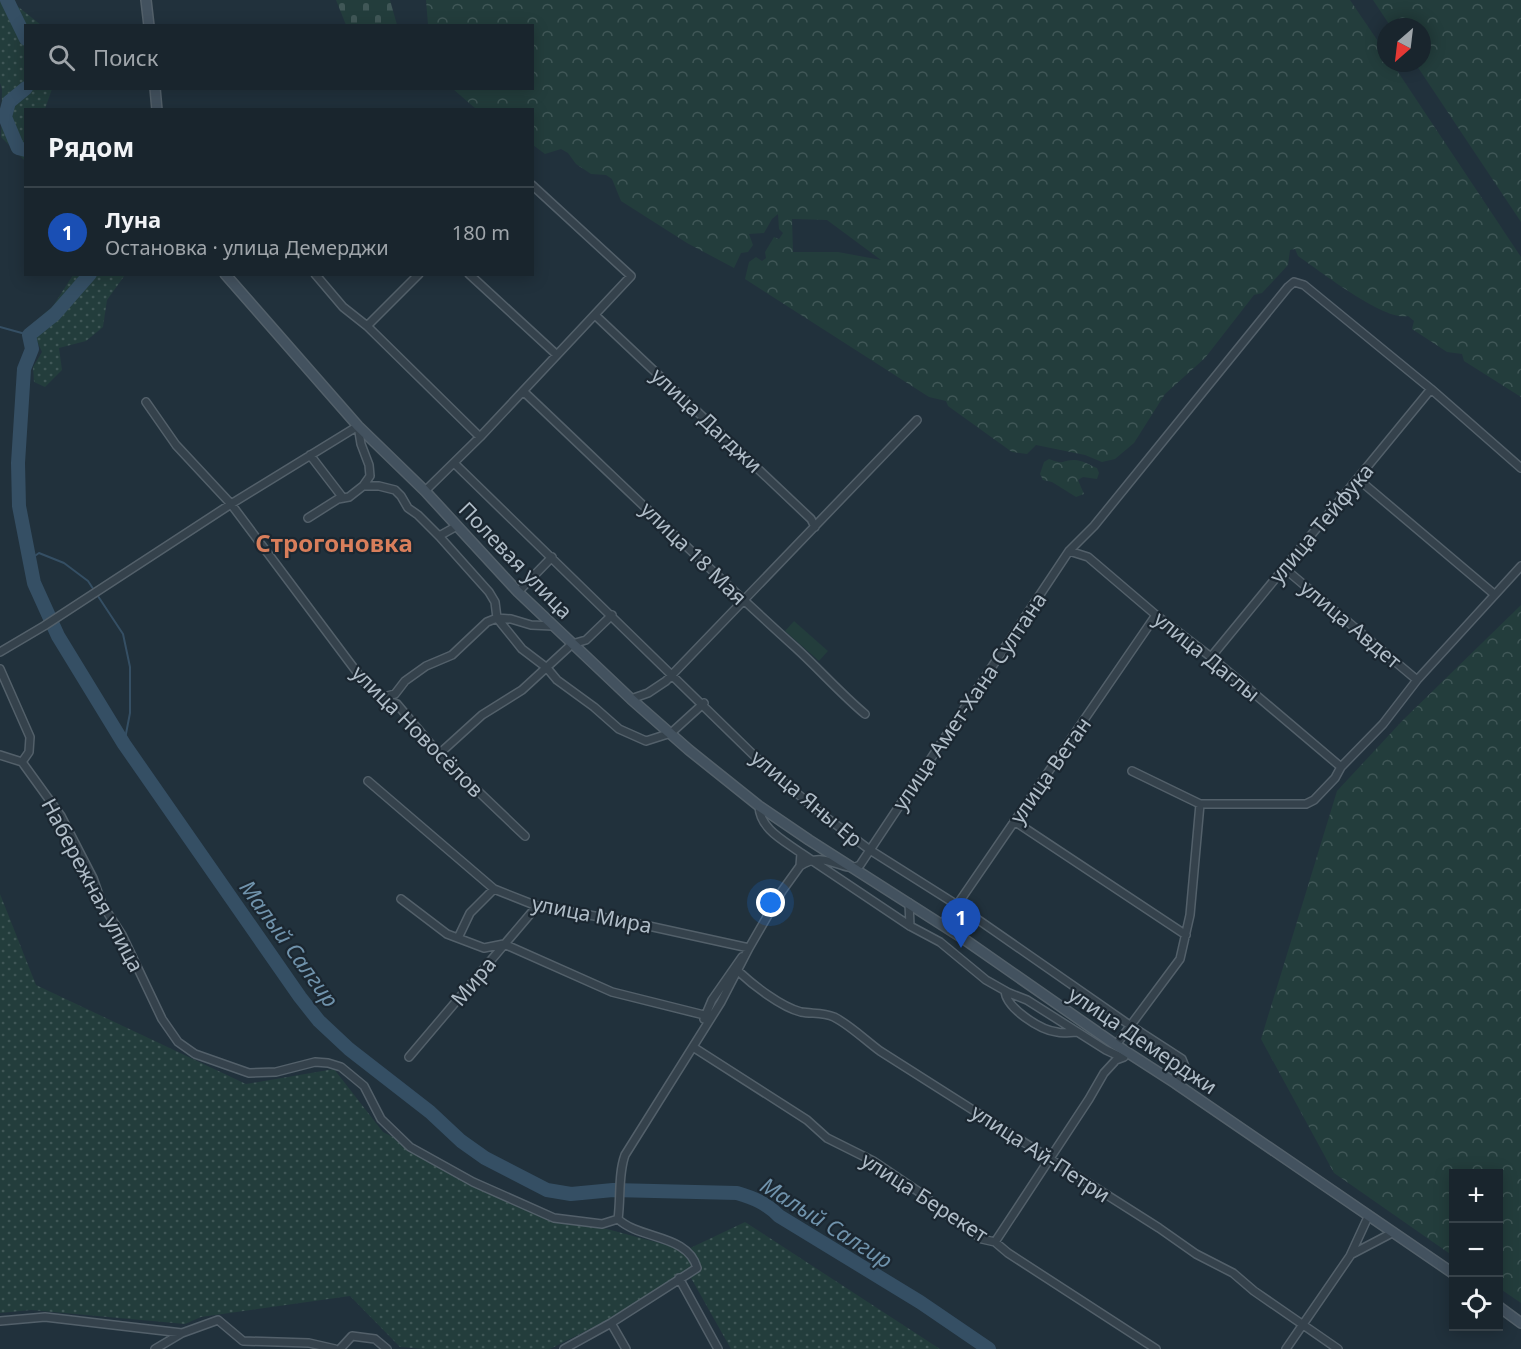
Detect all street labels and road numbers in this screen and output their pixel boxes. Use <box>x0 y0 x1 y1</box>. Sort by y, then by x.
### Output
street label: улица Дагджи <box>645 361 769 479</box>
street label: улица Тейфука <box>1263 457 1379 589</box>
street label: Полевая улица <box>453 495 579 625</box>
street label: улица 18 Мая <box>635 495 753 611</box>
street label: улица Авдет <box>1294 573 1408 675</box>
street label: улица Амет-Хана Султана <box>886 587 1052 815</box>
street label: улица Даглы <box>1148 605 1266 707</box>
street label: улица Новосёлов <box>346 659 490 803</box>
street label: улица Ветан <box>1003 711 1097 829</box>
street label: улица Яны Ер <box>745 743 869 853</box>
street label: Набережная улица <box>35 793 151 977</box>
street label: улица Мира <box>530 889 654 939</box>
street label: Мира <box>444 950 502 1012</box>
street label: улица Демерджи <box>1063 980 1223 1100</box>
street label: улица Ай-Петри <box>966 1098 1116 1208</box>
street label: улица Берекет <box>856 1146 994 1249</box>

